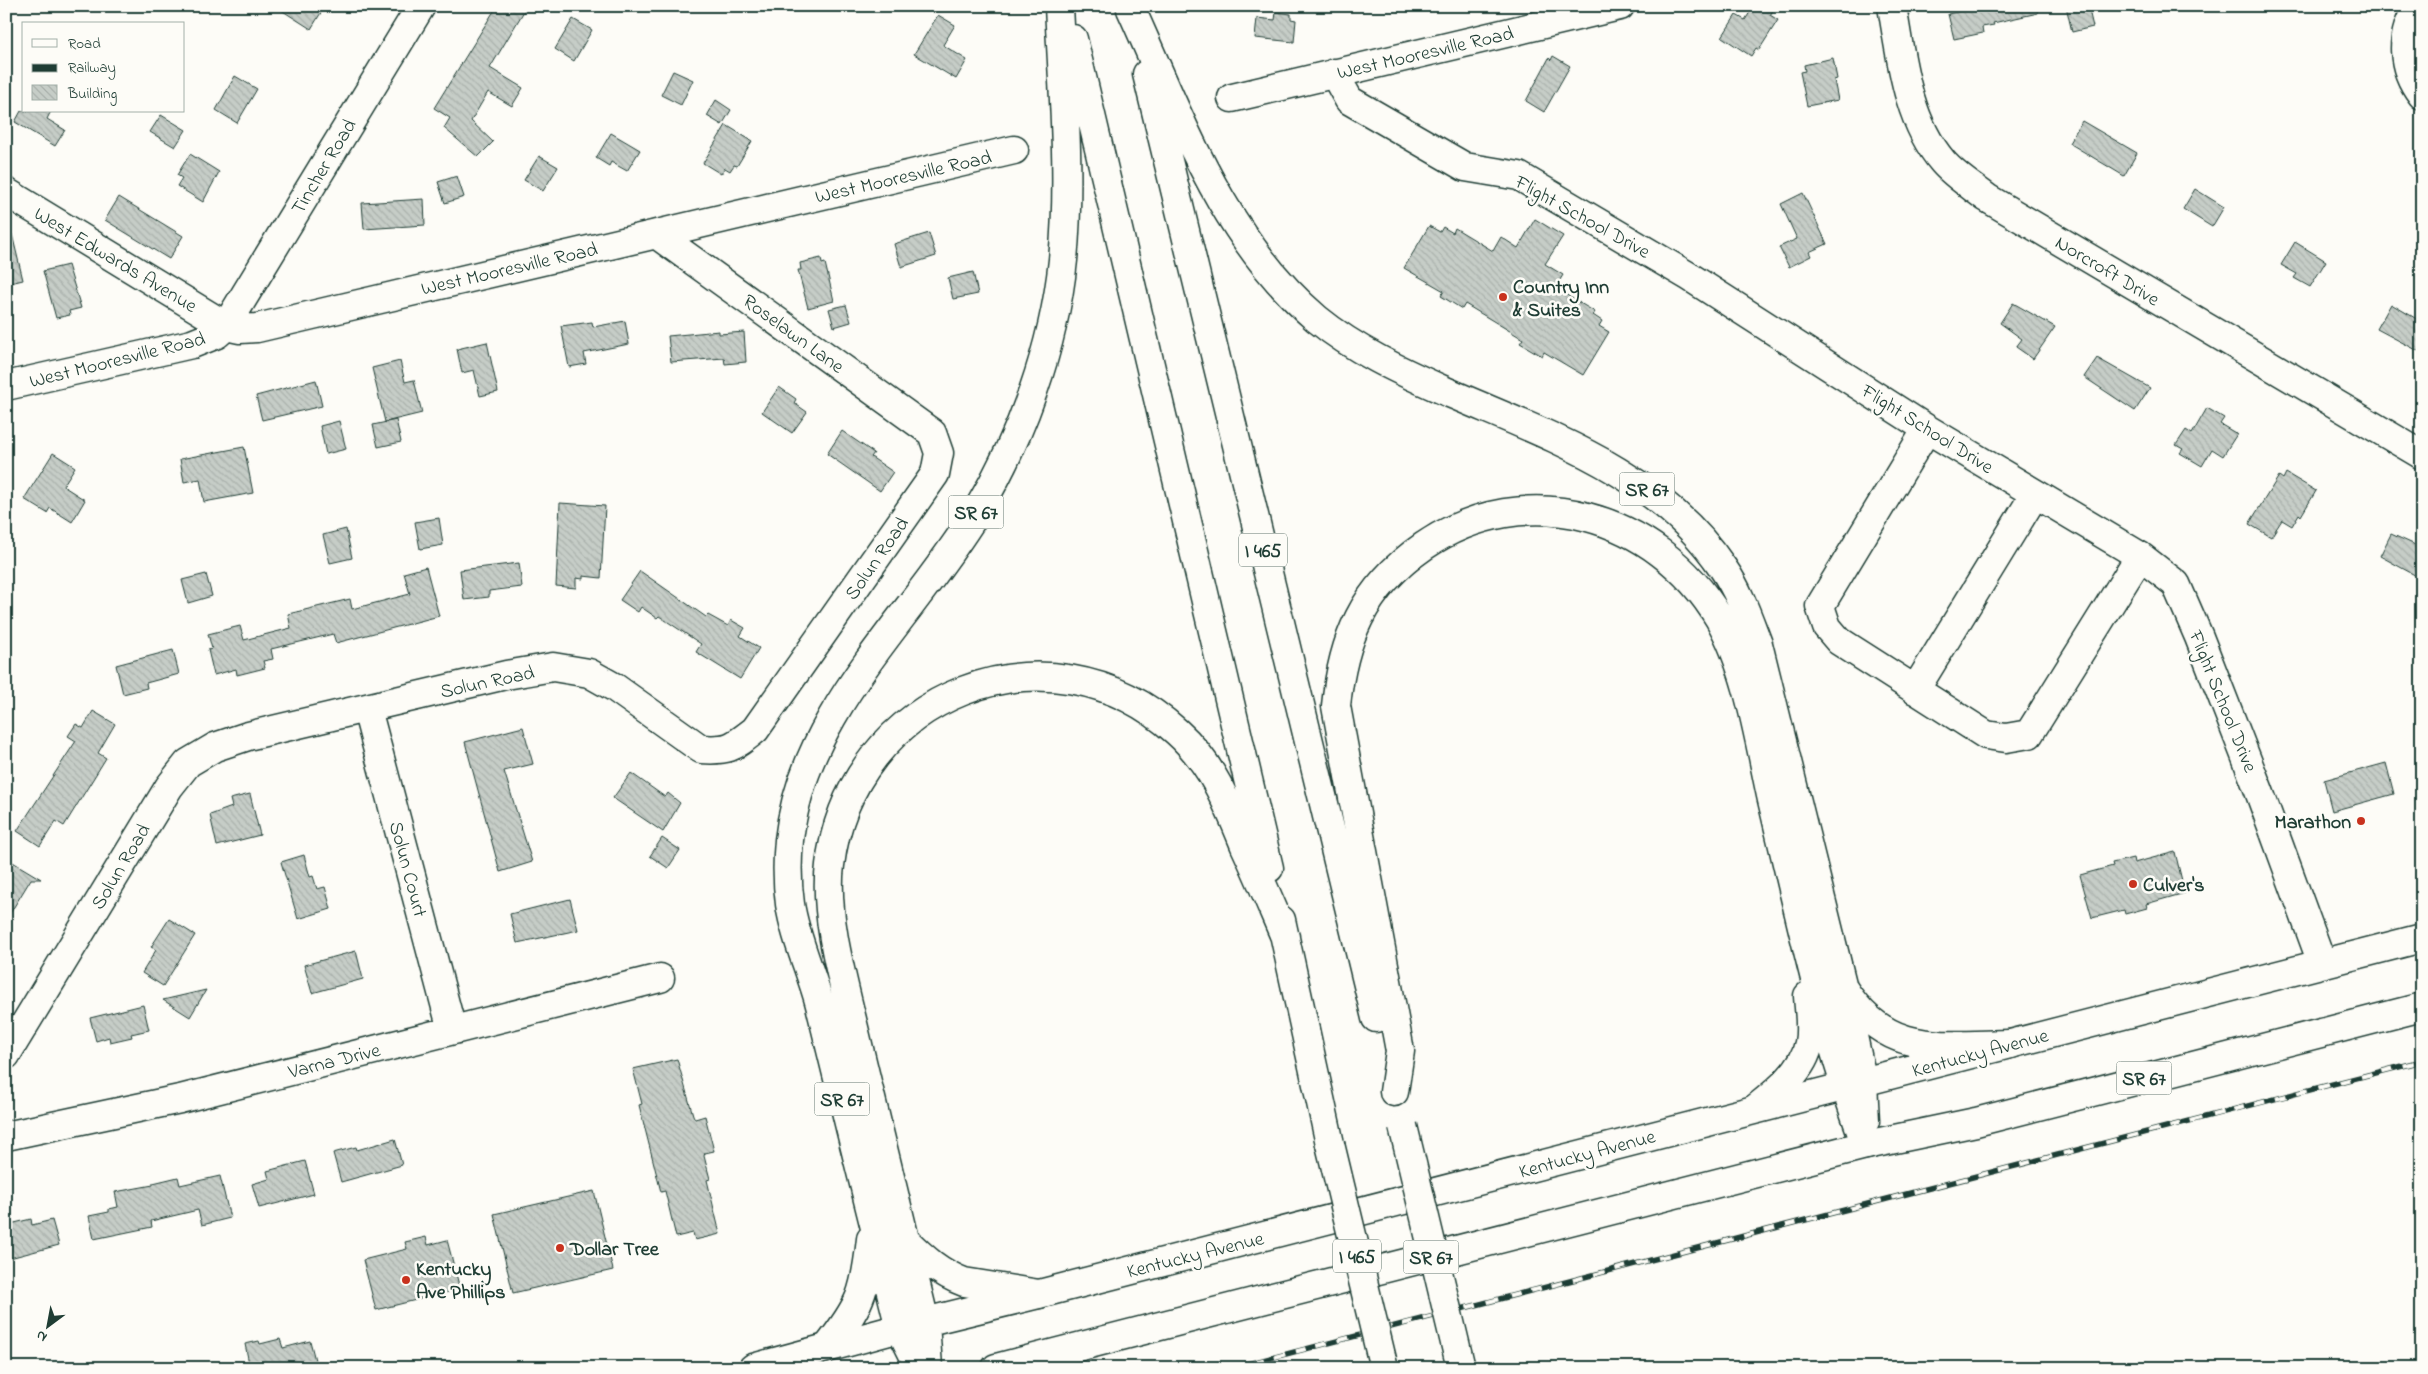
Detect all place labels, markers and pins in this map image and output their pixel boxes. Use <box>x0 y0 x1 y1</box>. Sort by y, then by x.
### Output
place label: Country Inn & Suites <box>1512 274 1609 326</box>
marker: Country Inn & Suites <box>1497 291 1509 303</box>
place label: Marathon <box>2275 809 2351 838</box>
marker: Marathon <box>2355 815 2367 827</box>
place label: Culver's <box>2143 872 2204 901</box>
marker: Culver's <box>2127 878 2139 890</box>
place label: Dollar Tree <box>569 1236 660 1265</box>
marker: Dollar Tree <box>554 1242 566 1254</box>
place label: Kentucky Ave Phillips <box>416 1256 505 1308</box>
marker: Kentucky Ave Phillips <box>400 1274 412 1286</box>

